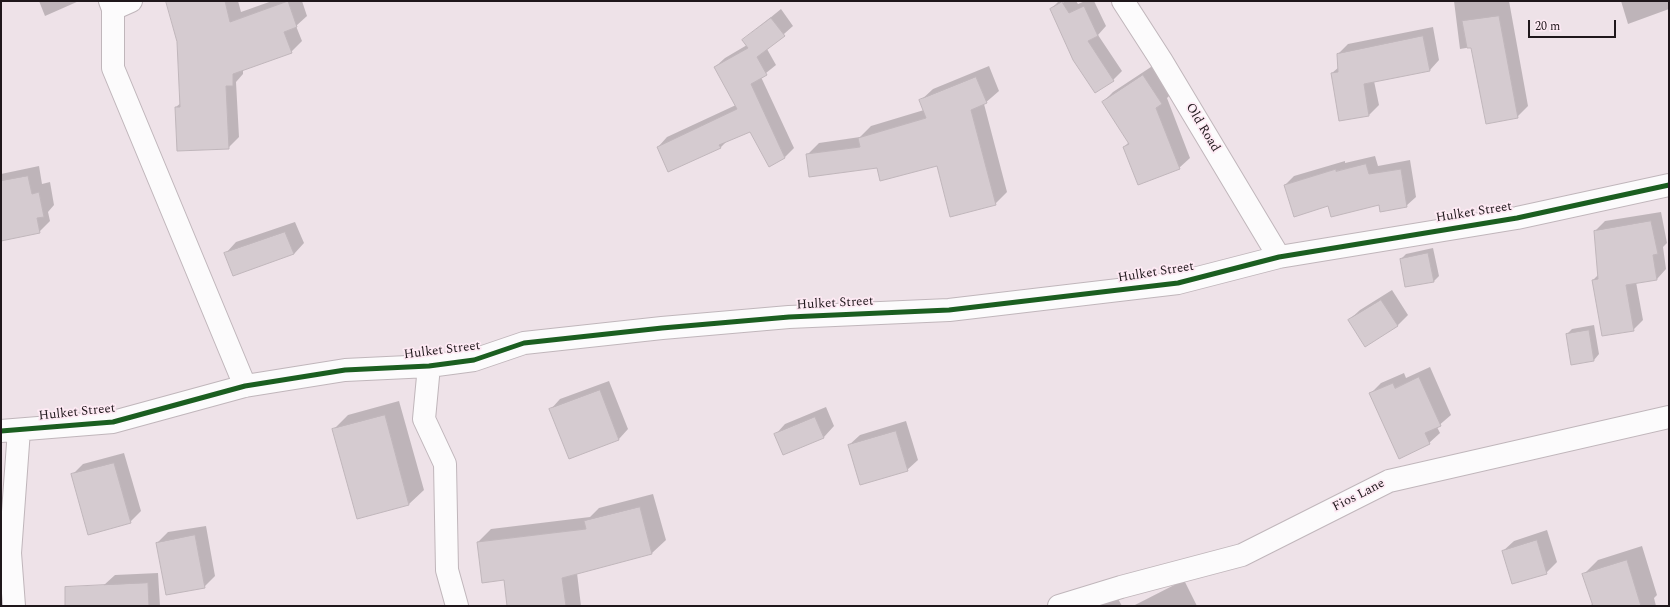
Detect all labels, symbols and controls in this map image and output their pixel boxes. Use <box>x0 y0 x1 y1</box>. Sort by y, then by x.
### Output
scale bar <box>1530 12 1618 38</box>
text: 20 m <box>1535 17 1560 36</box>
street label: Old Road <box>1181 101 1223 155</box>
street label: Hulket Street <box>1435 199 1513 227</box>
street label: Hulket Street <box>1117 259 1195 287</box>
street label: Hulket Street <box>796 294 874 314</box>
street label: Hulket Street <box>403 339 481 363</box>
street label: Hulket Street <box>38 401 116 425</box>
street label: Fios Lane <box>1330 476 1388 516</box>

